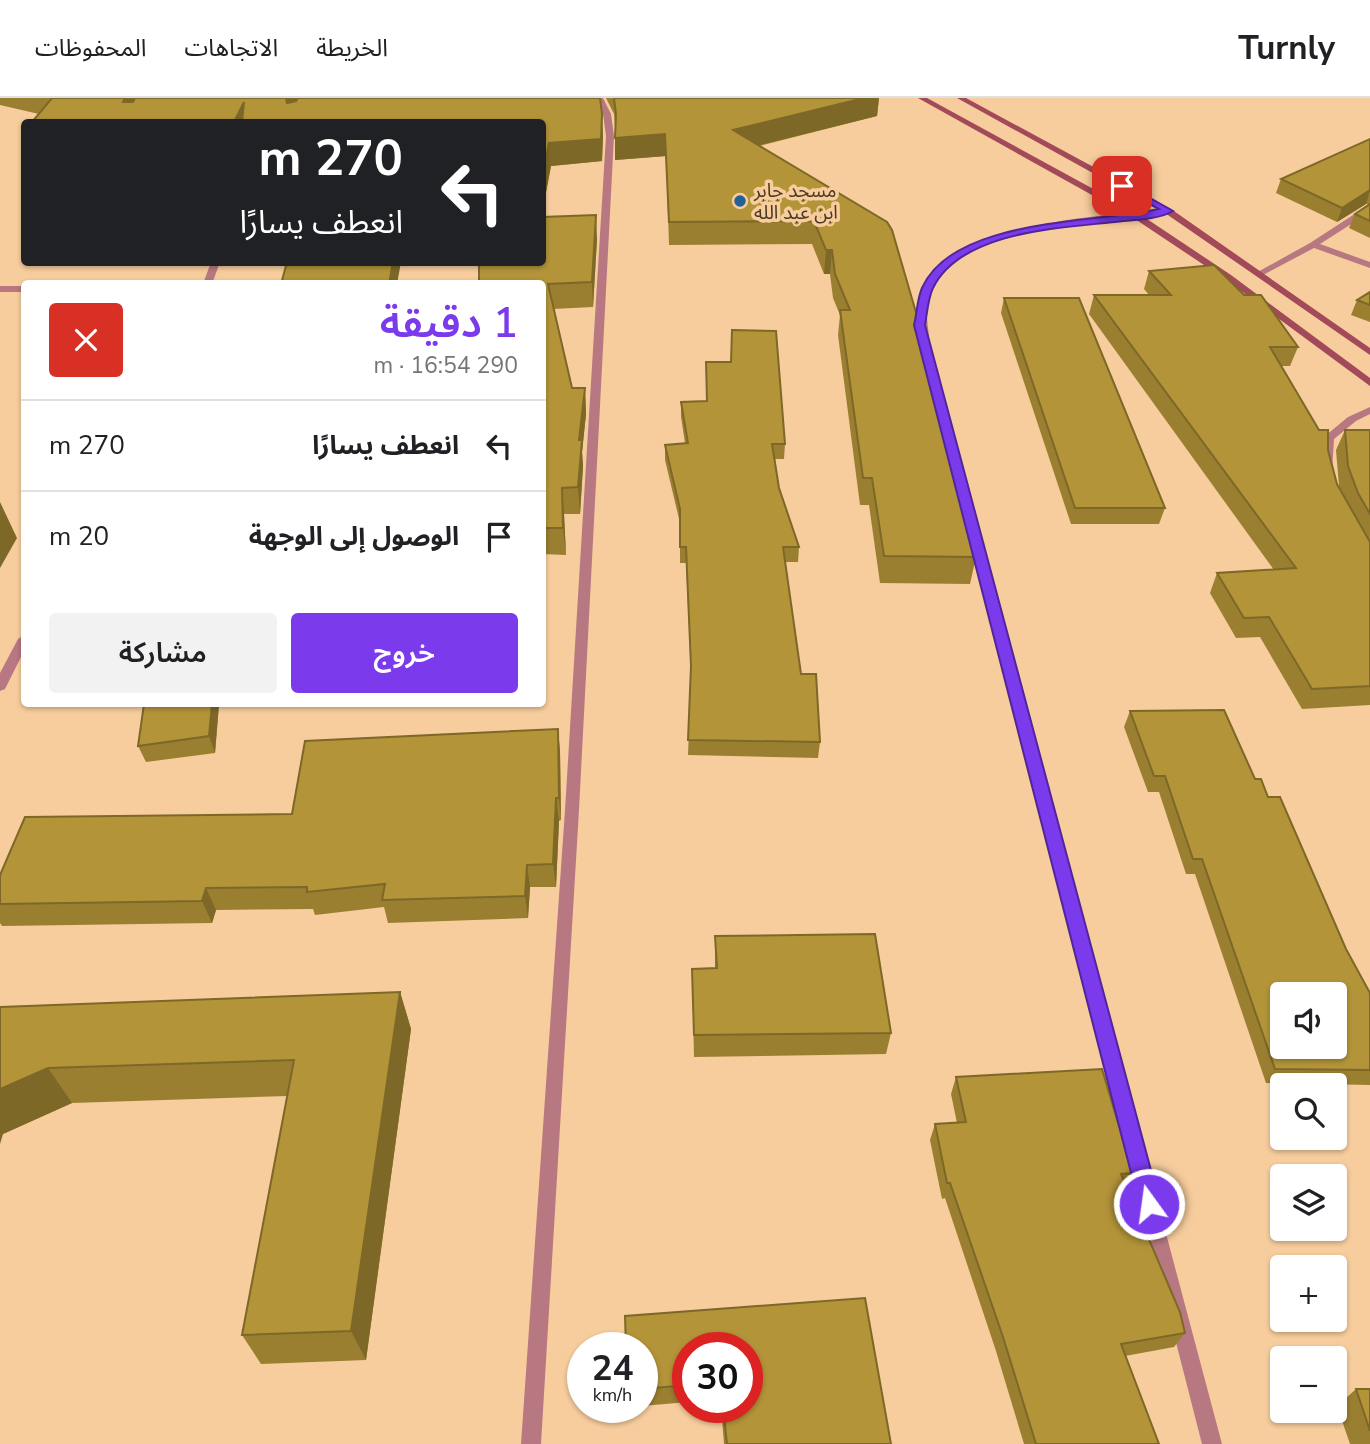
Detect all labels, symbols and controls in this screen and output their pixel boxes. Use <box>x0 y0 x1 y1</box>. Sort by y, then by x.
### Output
text: Turnly <box>1238 26 1335 71</box>
text: المحفوظات <box>35 32 146 64</box>
text: الاتجاهات <box>184 32 278 64</box>
text: الخريطة <box>316 32 388 64</box>
text: 270 m <box>259 125 403 192</box>
icon: left <box>427 147 518 238</box>
pin <box>1092 156 1152 216</box>
icon: arrive <box>1103 167 1141 205</box>
place label: مسجد جابر ابن عبد الله <box>753 178 838 226</box>
marker: مسجد جابر ابن عبد الله <box>732 193 748 209</box>
text: انعطف يسارًا <box>239 201 403 244</box>
text: 1 دقيقة <box>380 295 518 352</box>
button: close <box>49 303 123 377</box>
text: 290 m · 16:54 <box>373 350 518 381</box>
icon: left <box>480 427 518 465</box>
text: 270 m <box>49 428 125 463</box>
text: انعطف يسارًا <box>312 428 459 463</box>
icon: arrive <box>480 518 518 556</box>
text: 20 m <box>49 519 109 554</box>
text: الوصول إلى الوجهة <box>249 519 459 554</box>
button: مشاركة <box>49 613 277 693</box>
button: خروج <box>291 613 518 693</box>
map controls <box>1270 982 1347 1423</box>
button: sound <box>1270 982 1347 1059</box>
button: search <box>1270 1073 1347 1150</box>
button: layers <box>1270 1164 1347 1241</box>
position arrow <box>1112 1167 1186 1241</box>
button: + <box>1270 1255 1347 1332</box>
speed limit sign: 30 <box>672 1332 763 1423</box>
text: 24 <box>591 1345 634 1392</box>
button: − <box>1270 1346 1347 1423</box>
text: km/h <box>593 1383 632 1407</box>

